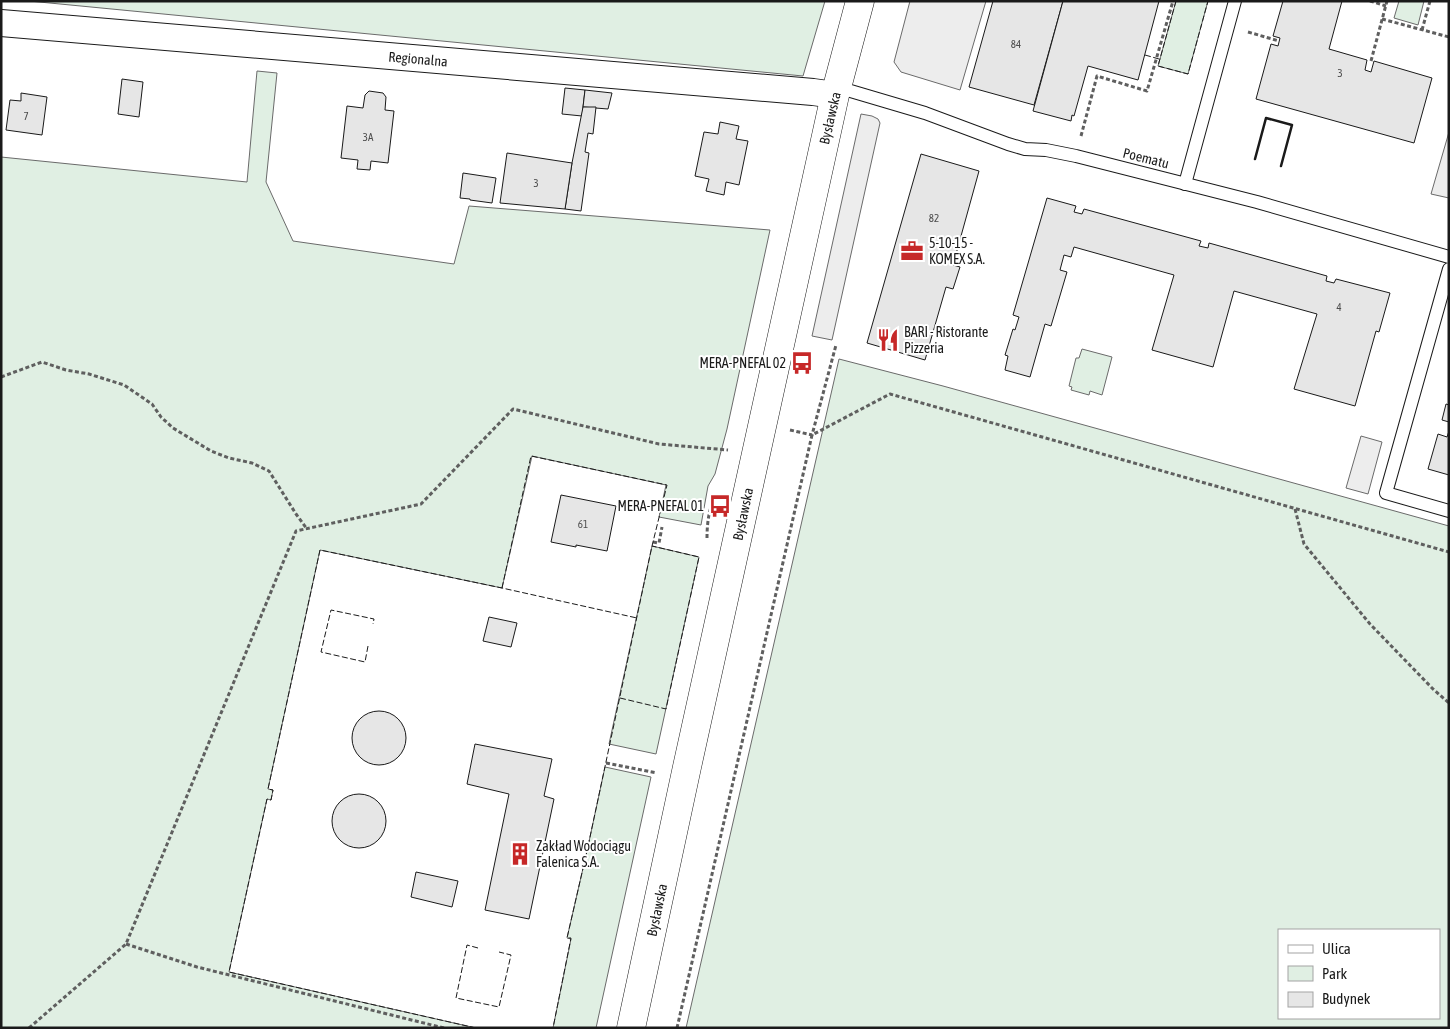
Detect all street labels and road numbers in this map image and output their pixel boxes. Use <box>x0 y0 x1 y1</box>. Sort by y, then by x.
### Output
street label: Regionalna <box>388 48 448 70</box>
street label: Bysławska <box>816 90 844 146</box>
street label: Poematu <box>1121 145 1171 171</box>
street label: Bysławska <box>730 486 756 542</box>
street label: Bysławska <box>644 882 670 938</box>

